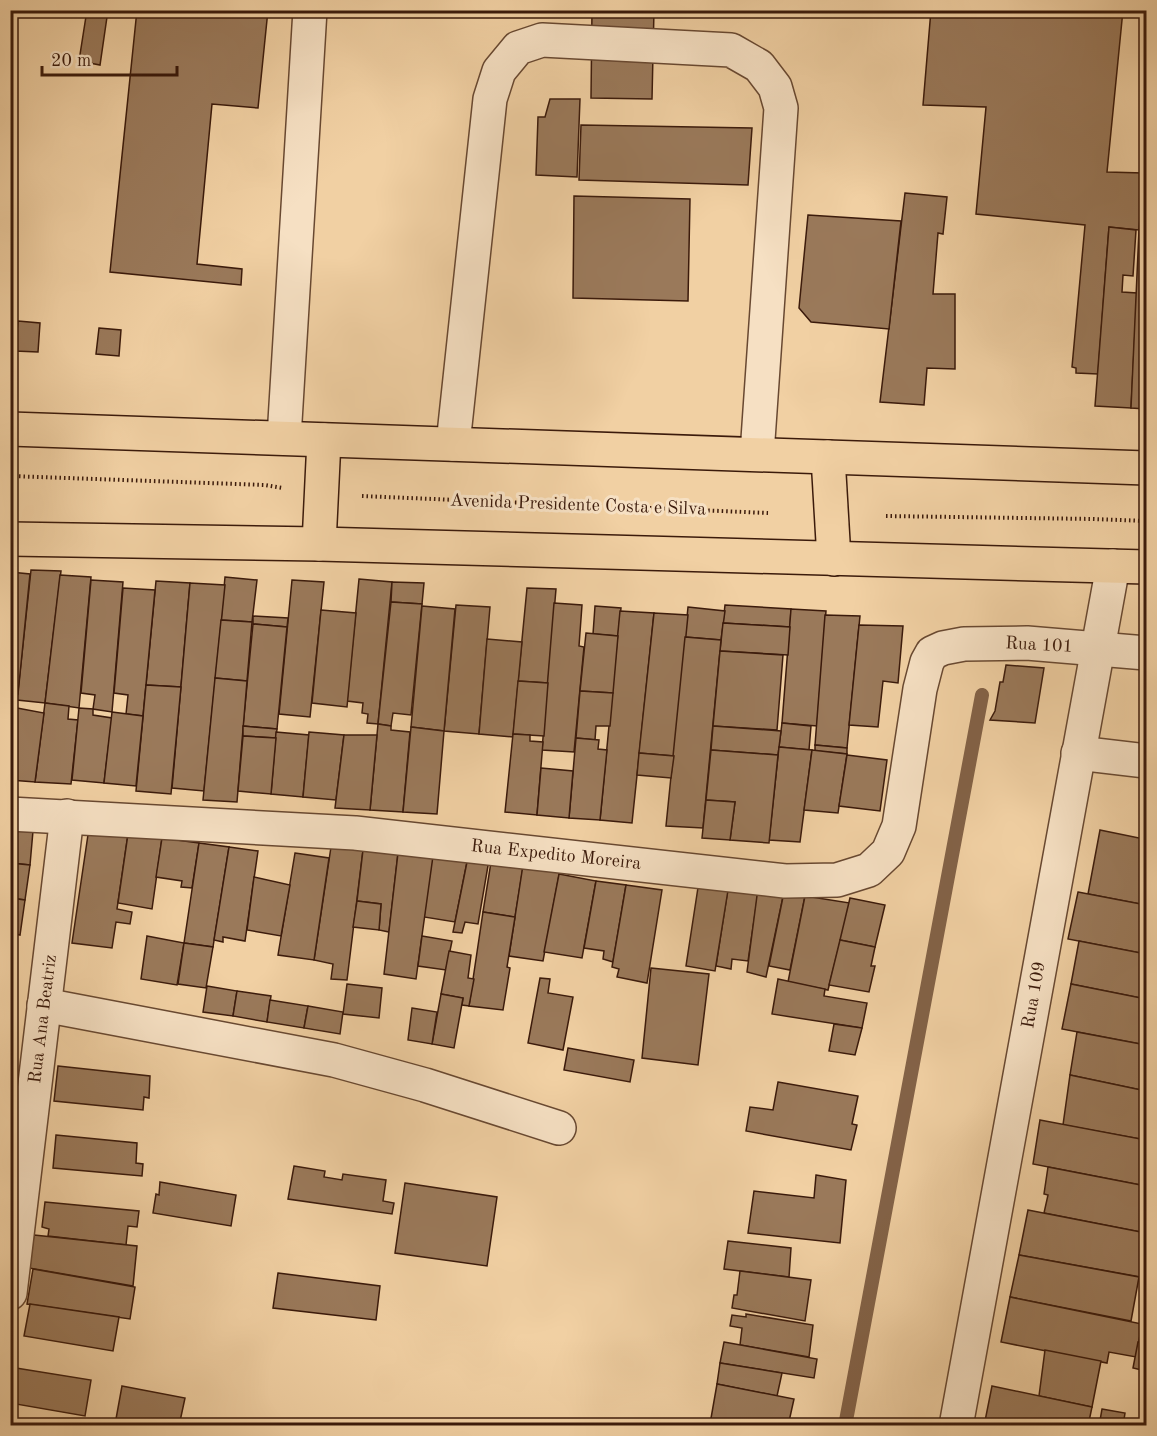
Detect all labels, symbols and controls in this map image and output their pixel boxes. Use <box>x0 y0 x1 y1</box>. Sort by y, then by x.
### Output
scale bar <box>42 39 177 77</box>
text: 20 m <box>51 52 91 70</box>
street label: Avenida Presidente Costa e Silva <box>450 492 706 518</box>
street label: Rua 101 <box>1005 634 1073 656</box>
street label: Rua Expedito Moreira <box>470 837 642 873</box>
street label: Rua Ana Beatriz <box>26 953 60 1085</box>
street label: Rua 109 <box>1019 960 1049 1030</box>

